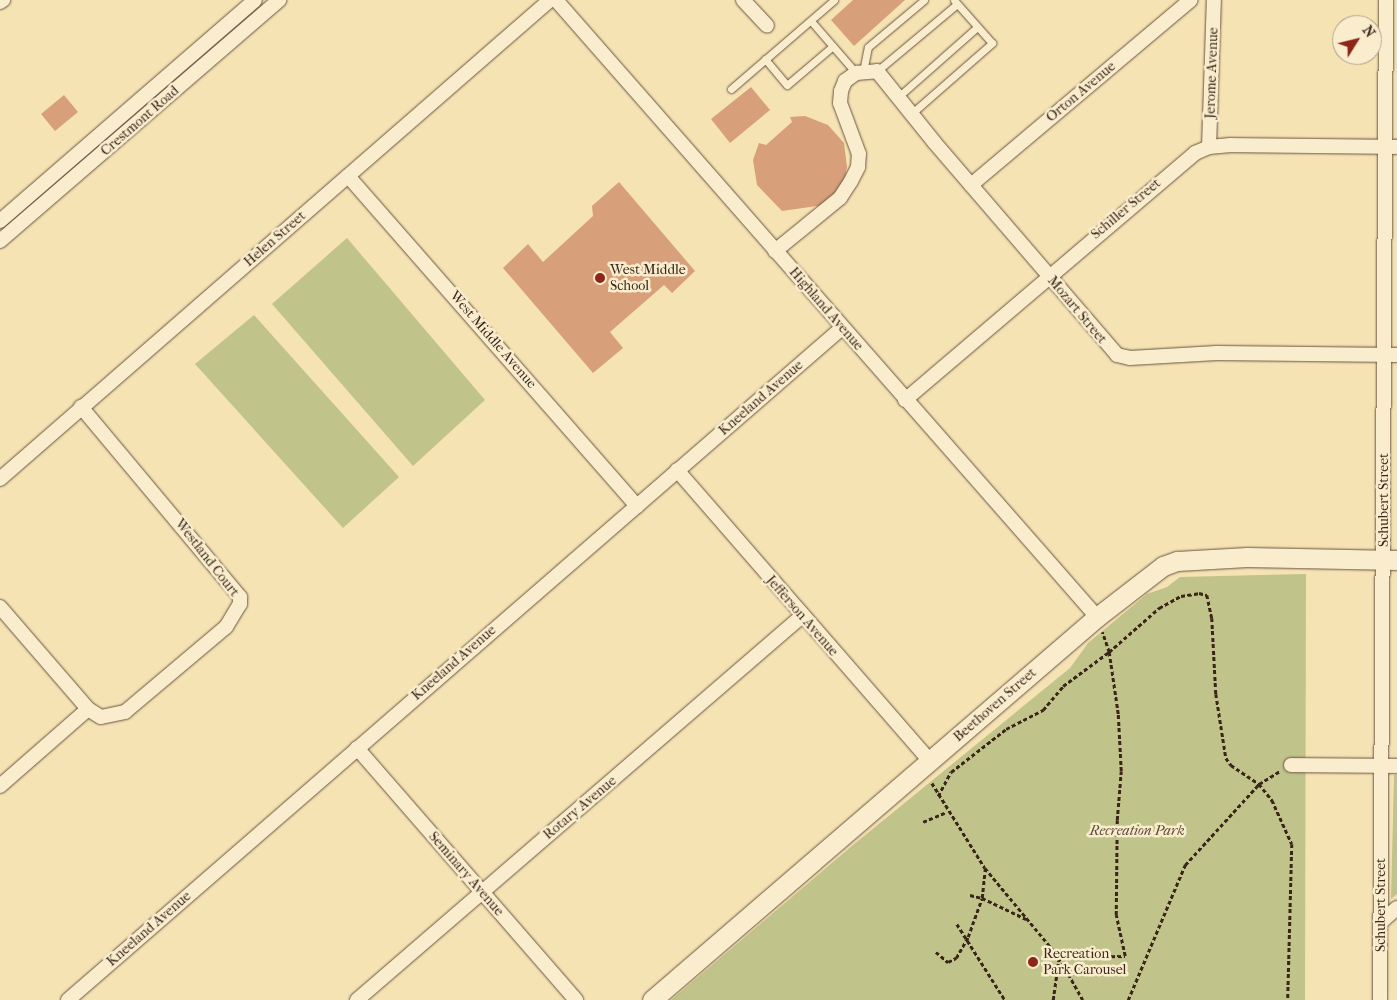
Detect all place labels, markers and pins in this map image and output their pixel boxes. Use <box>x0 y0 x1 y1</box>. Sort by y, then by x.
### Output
place label: West Middle School <box>610 262 686 294</box>
marker: West Middle School <box>594 272 606 284</box>
place label: Recreation Park Carousel <box>1043 946 1126 979</box>
marker: Recreation Park Carousel <box>1027 956 1039 968</box>

